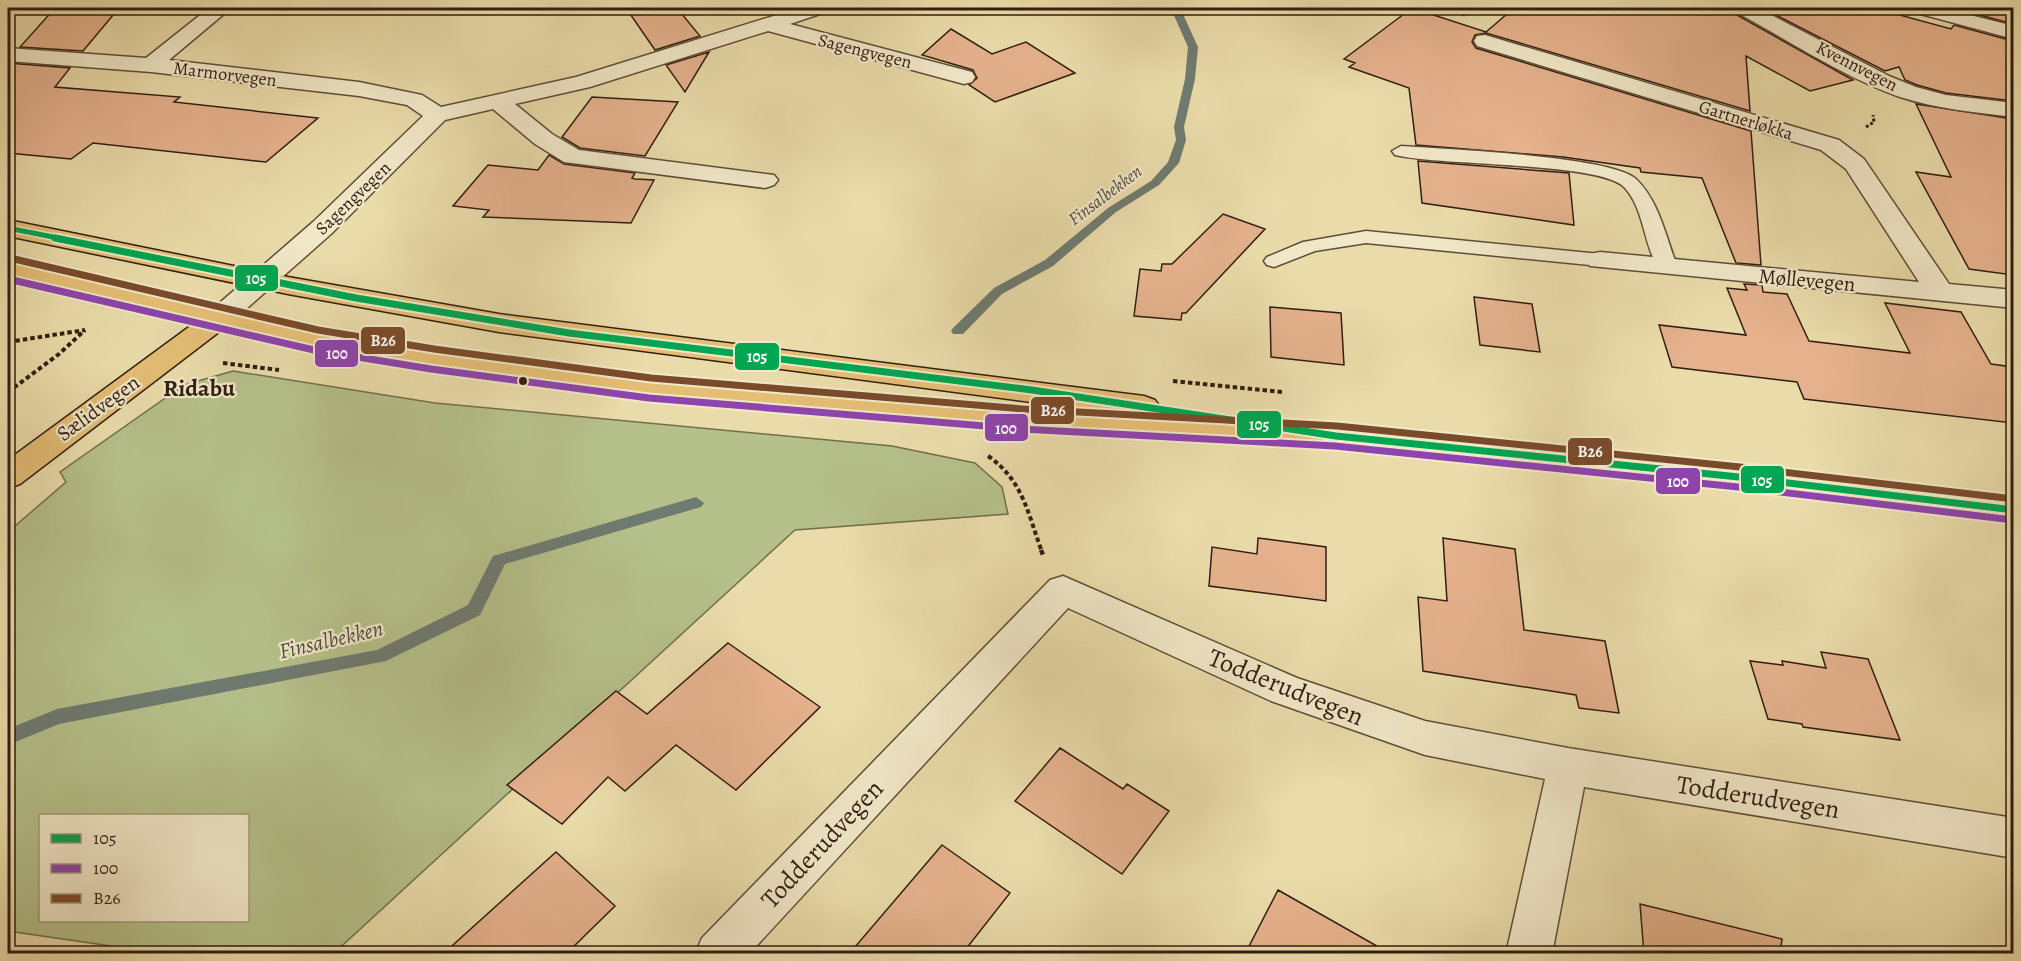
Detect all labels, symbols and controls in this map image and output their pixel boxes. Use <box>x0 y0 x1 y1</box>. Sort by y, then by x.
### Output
street label: Sagengvegen <box>815 28 915 74</box>
street label: Kvennvegen <box>1812 35 1902 97</box>
street label: Marmorvegen <box>172 56 278 92</box>
street label: Gartnerløkka <box>1696 94 1797 146</box>
street label: Sagengvegen <box>310 156 396 240</box>
water label: Finsalbekken <box>1063 159 1147 231</box>
street label: Møllevegen <box>1757 262 1857 298</box>
line badge: 105 <box>234 264 279 292</box>
text: 105 <box>246 268 266 290</box>
line badge: B26 <box>360 326 406 355</box>
text: B26 <box>370 330 396 352</box>
line badge: 100 <box>314 339 359 368</box>
line badge: 105 <box>734 342 780 371</box>
text: 100 <box>326 343 348 365</box>
text: 105 <box>747 346 767 368</box>
street label: Sælidvegen <box>51 368 145 448</box>
district label: Ridabu <box>163 372 236 404</box>
unlabelled marker <box>517 375 529 387</box>
line badge: B26 <box>1030 396 1075 425</box>
text: B26 <box>1040 400 1066 422</box>
line badge: 105 <box>1236 410 1282 439</box>
line badge: 100 <box>984 413 1029 442</box>
text: 105 <box>1249 414 1269 436</box>
text: 100 <box>995 418 1017 440</box>
line badge: B26 <box>1567 437 1613 466</box>
text: B26 <box>1577 441 1603 463</box>
line badge: 105 <box>1740 465 1785 494</box>
line badge: 100 <box>1655 467 1701 495</box>
text: 105 <box>1752 470 1772 492</box>
text: 100 <box>1667 471 1689 493</box>
water label: Finsalbekken <box>276 613 386 667</box>
street label: Todderudvegen <box>1203 640 1369 734</box>
street label: Todderudvegen <box>1674 767 1842 827</box>
street label: Todderudvegen <box>753 772 891 916</box>
legend <box>39 814 249 922</box>
text: 105 <box>93 826 117 850</box>
text: 100 <box>93 856 118 880</box>
text: B26 <box>93 886 121 910</box>

